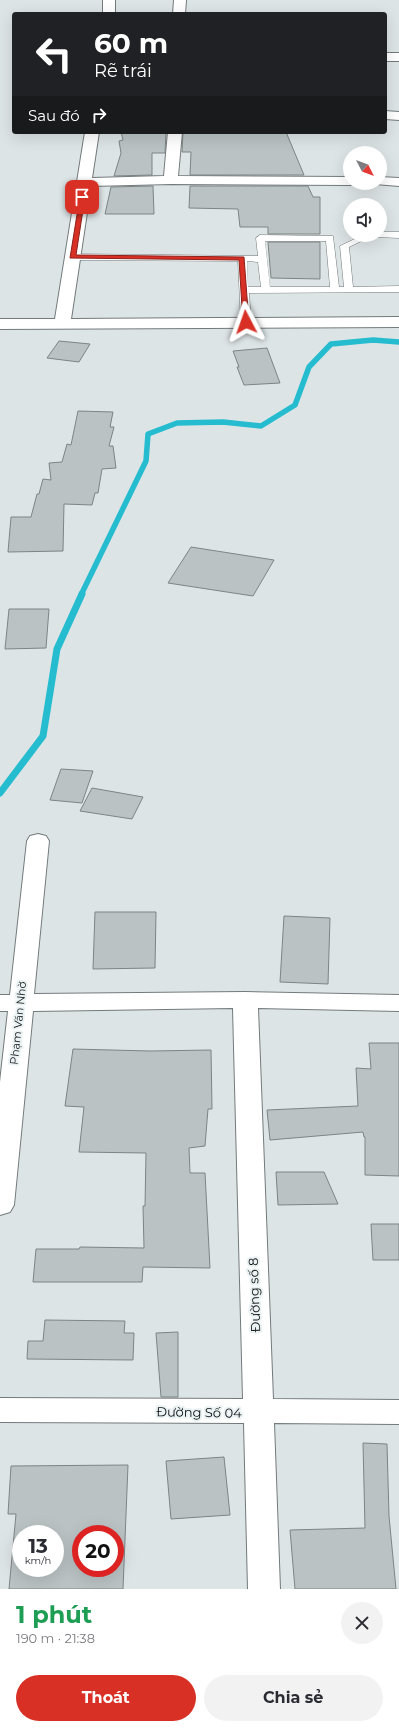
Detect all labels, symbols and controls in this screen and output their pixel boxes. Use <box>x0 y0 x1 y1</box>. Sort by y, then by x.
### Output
text: 60 m <box>94 26 168 60</box>
icon: left <box>28 28 80 80</box>
text: Rẽ trái <box>94 60 152 82</box>
icon: right <box>88 104 110 126</box>
text: Sau đó <box>28 106 80 125</box>
north arrow <box>343 146 387 190</box>
map controls <box>343 146 387 242</box>
pin <box>65 180 99 214</box>
icon: arrive <box>71 186 93 208</box>
button: sound <box>343 198 387 242</box>
position arrow <box>225 301 267 343</box>
street label: Phạm Văn Nhờ <box>7 981 29 1065</box>
street label: Đường số 8 <box>245 1257 263 1333</box>
street label: Đường Số 04 <box>156 1403 242 1421</box>
speed limit sign: 20 <box>72 1525 124 1577</box>
text: 13 <box>28 1534 48 1558</box>
text: km/h <box>25 1554 51 1567</box>
text: 1 phút <box>16 1600 92 1629</box>
button: close <box>341 1602 383 1644</box>
text: 190 m · 21:38 <box>16 1630 95 1646</box>
button: Thoát <box>16 1675 196 1721</box>
button: Chia sẻ <box>204 1675 383 1721</box>

